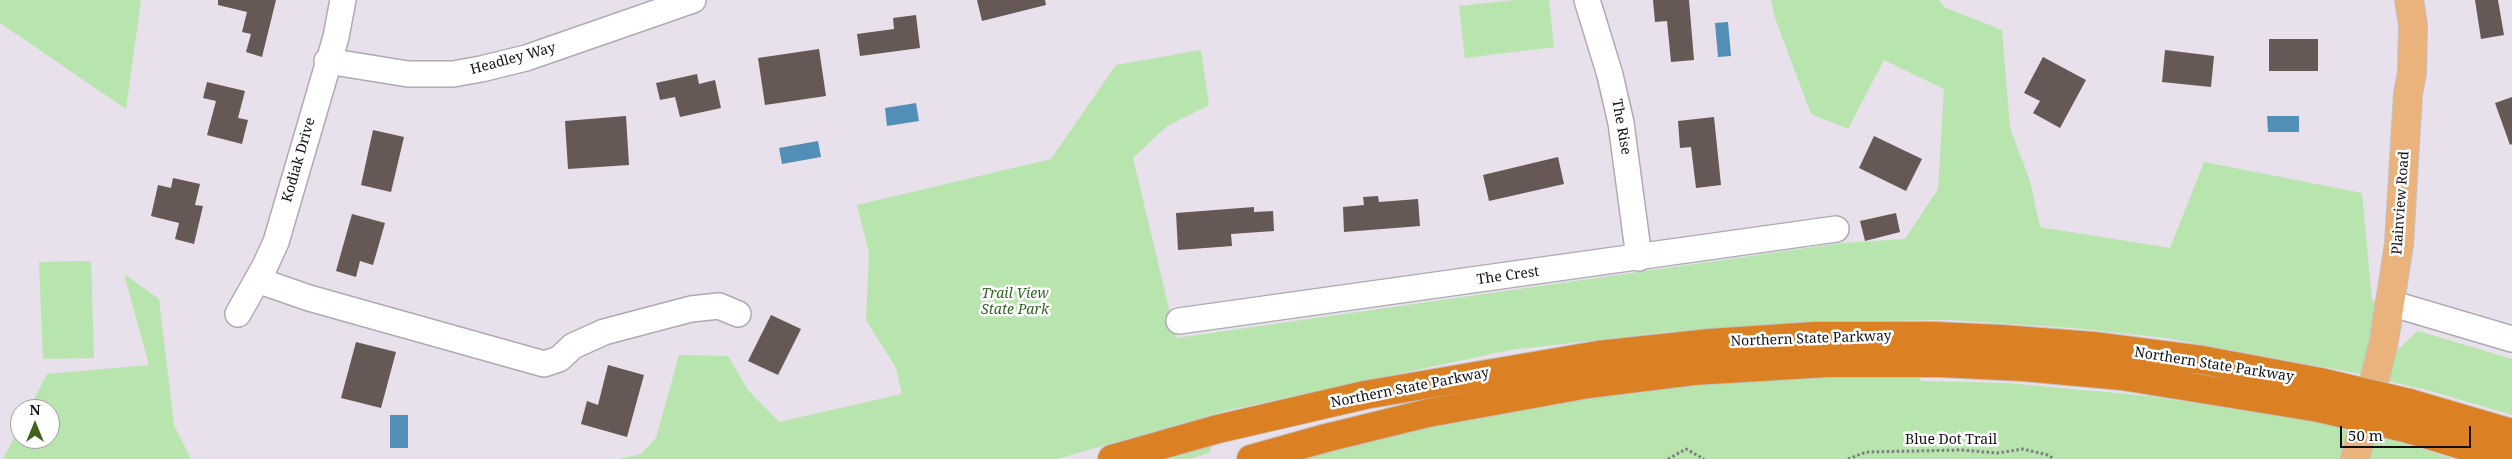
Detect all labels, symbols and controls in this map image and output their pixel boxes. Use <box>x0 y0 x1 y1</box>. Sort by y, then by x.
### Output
street label: Headley Way <box>468 40 558 78</box>
street label: The Rise <box>1608 98 1634 156</box>
street label: Kodiak Drive <box>279 116 319 204</box>
street label: Plainview Road <box>2389 151 2413 255</box>
street label: The Crest <box>1476 263 1540 289</box>
park label: Trail View State Park <box>981 286 1049 318</box>
street label: Northern State Parkway <box>1730 328 1892 350</box>
street label: Northern State Parkway <box>2133 344 2295 386</box>
street label: Northern State Parkway <box>1329 364 1491 412</box>
north arrow <box>10 399 60 449</box>
text: N <box>29 400 41 419</box>
scale bar <box>2342 416 2473 448</box>
text: 50 m <box>2348 425 2383 445</box>
street label: Blue Dot Trail <box>1905 432 1997 448</box>

